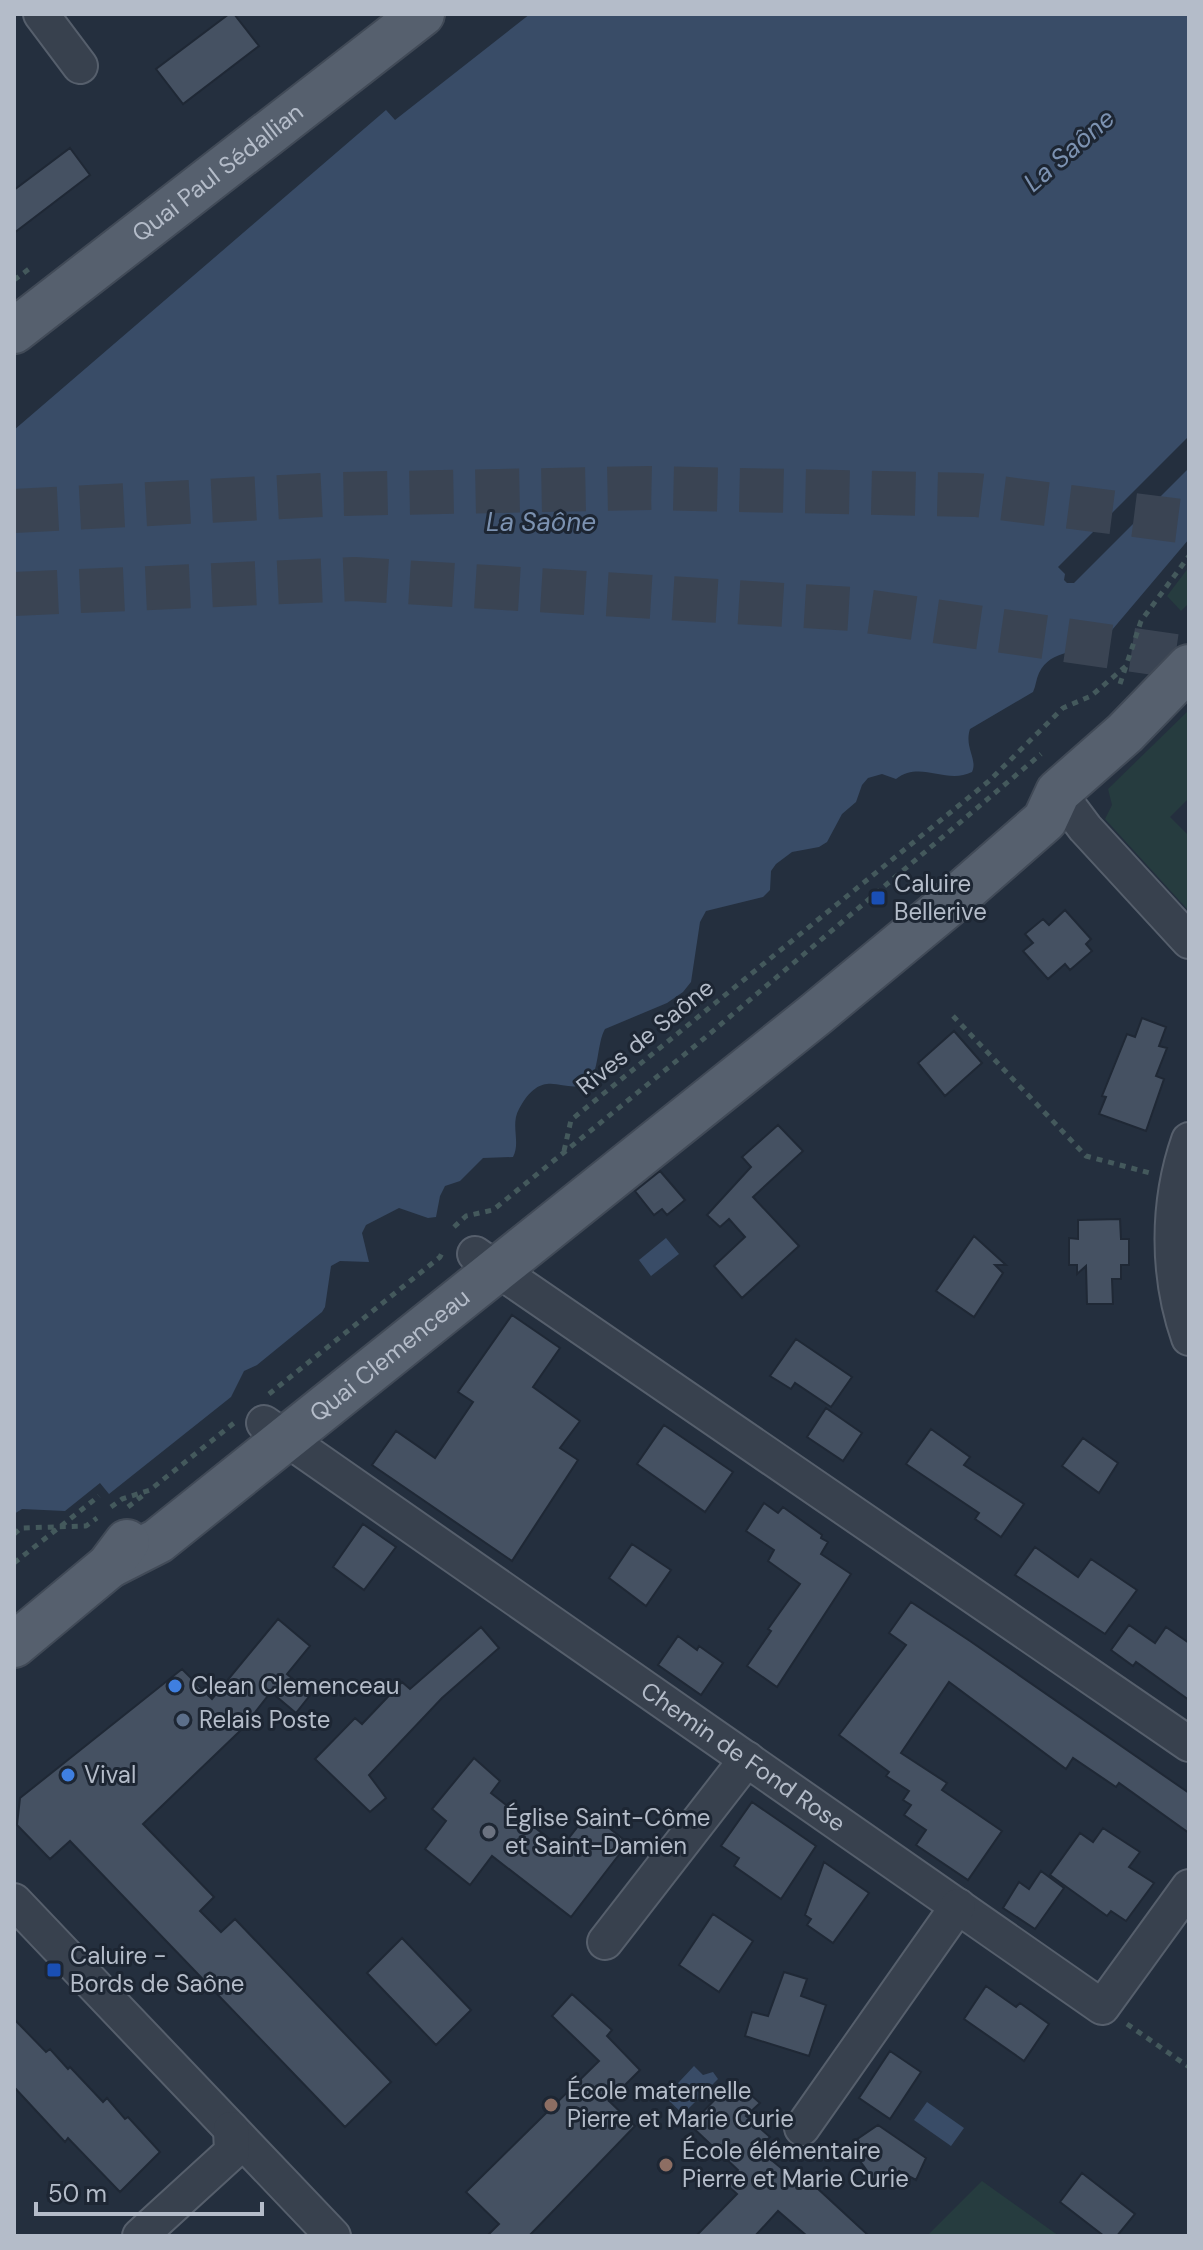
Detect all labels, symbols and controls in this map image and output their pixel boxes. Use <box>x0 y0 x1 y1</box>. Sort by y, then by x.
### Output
street label: Quai Paul Sédallian <box>126 96 309 249</box>
water label: La Saône <box>1016 101 1122 199</box>
water label: La Saône <box>486 505 596 539</box>
place label: Caluire Bellerive <box>894 868 987 927</box>
marker: Caluire Bellerive <box>869 889 887 907</box>
street label: Rives de Saône <box>570 972 720 1101</box>
street label: Quai Clemenceau <box>303 1281 476 1429</box>
place label: Clean Clemenceau <box>191 1670 400 1701</box>
street label: Chemin de Fond Rose <box>635 1674 852 1839</box>
marker: Clean Clemenceau <box>166 1677 184 1695</box>
place label: Relais Poste <box>199 1704 330 1735</box>
marker: Relais Poste <box>174 1711 192 1729</box>
place label: Vival <box>84 1759 136 1790</box>
marker: Vival <box>59 1766 77 1784</box>
place label: Église Saint-Côme et Saint-Damien <box>505 1802 711 1861</box>
marker: Église Saint-Côme et Saint-Damien <box>480 1823 498 1841</box>
place label: Caluire - Bords de Saône <box>70 1940 244 1999</box>
marker: Caluire - Bords de Saône <box>45 1961 63 1979</box>
place label: École maternelle Pierre et Marie Curie <box>567 2075 794 2134</box>
marker: École maternelle Pierre et Marie Curie <box>542 2096 560 2114</box>
place label: École élémentaire Pierre et Marie Curie <box>682 2135 909 2194</box>
marker: École élémentaire Pierre et Marie Curie <box>657 2156 675 2174</box>
scale bar <box>36 2166 262 2216</box>
text: 50 m <box>48 2178 107 2209</box>

